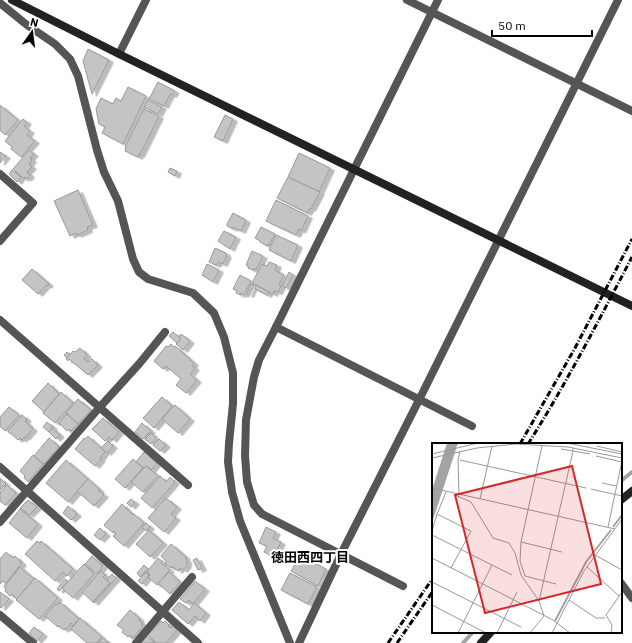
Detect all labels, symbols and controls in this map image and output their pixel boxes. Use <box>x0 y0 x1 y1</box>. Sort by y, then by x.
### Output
north arrow <box>12 12 52 52</box>
scale bar <box>492 12 592 38</box>
text: N <box>29 15 40 30</box>
text: 50 m <box>498 18 526 33</box>
inset map <box>432 443 622 633</box>
district label: 徳田西四丁目 <box>271 549 349 566</box>

